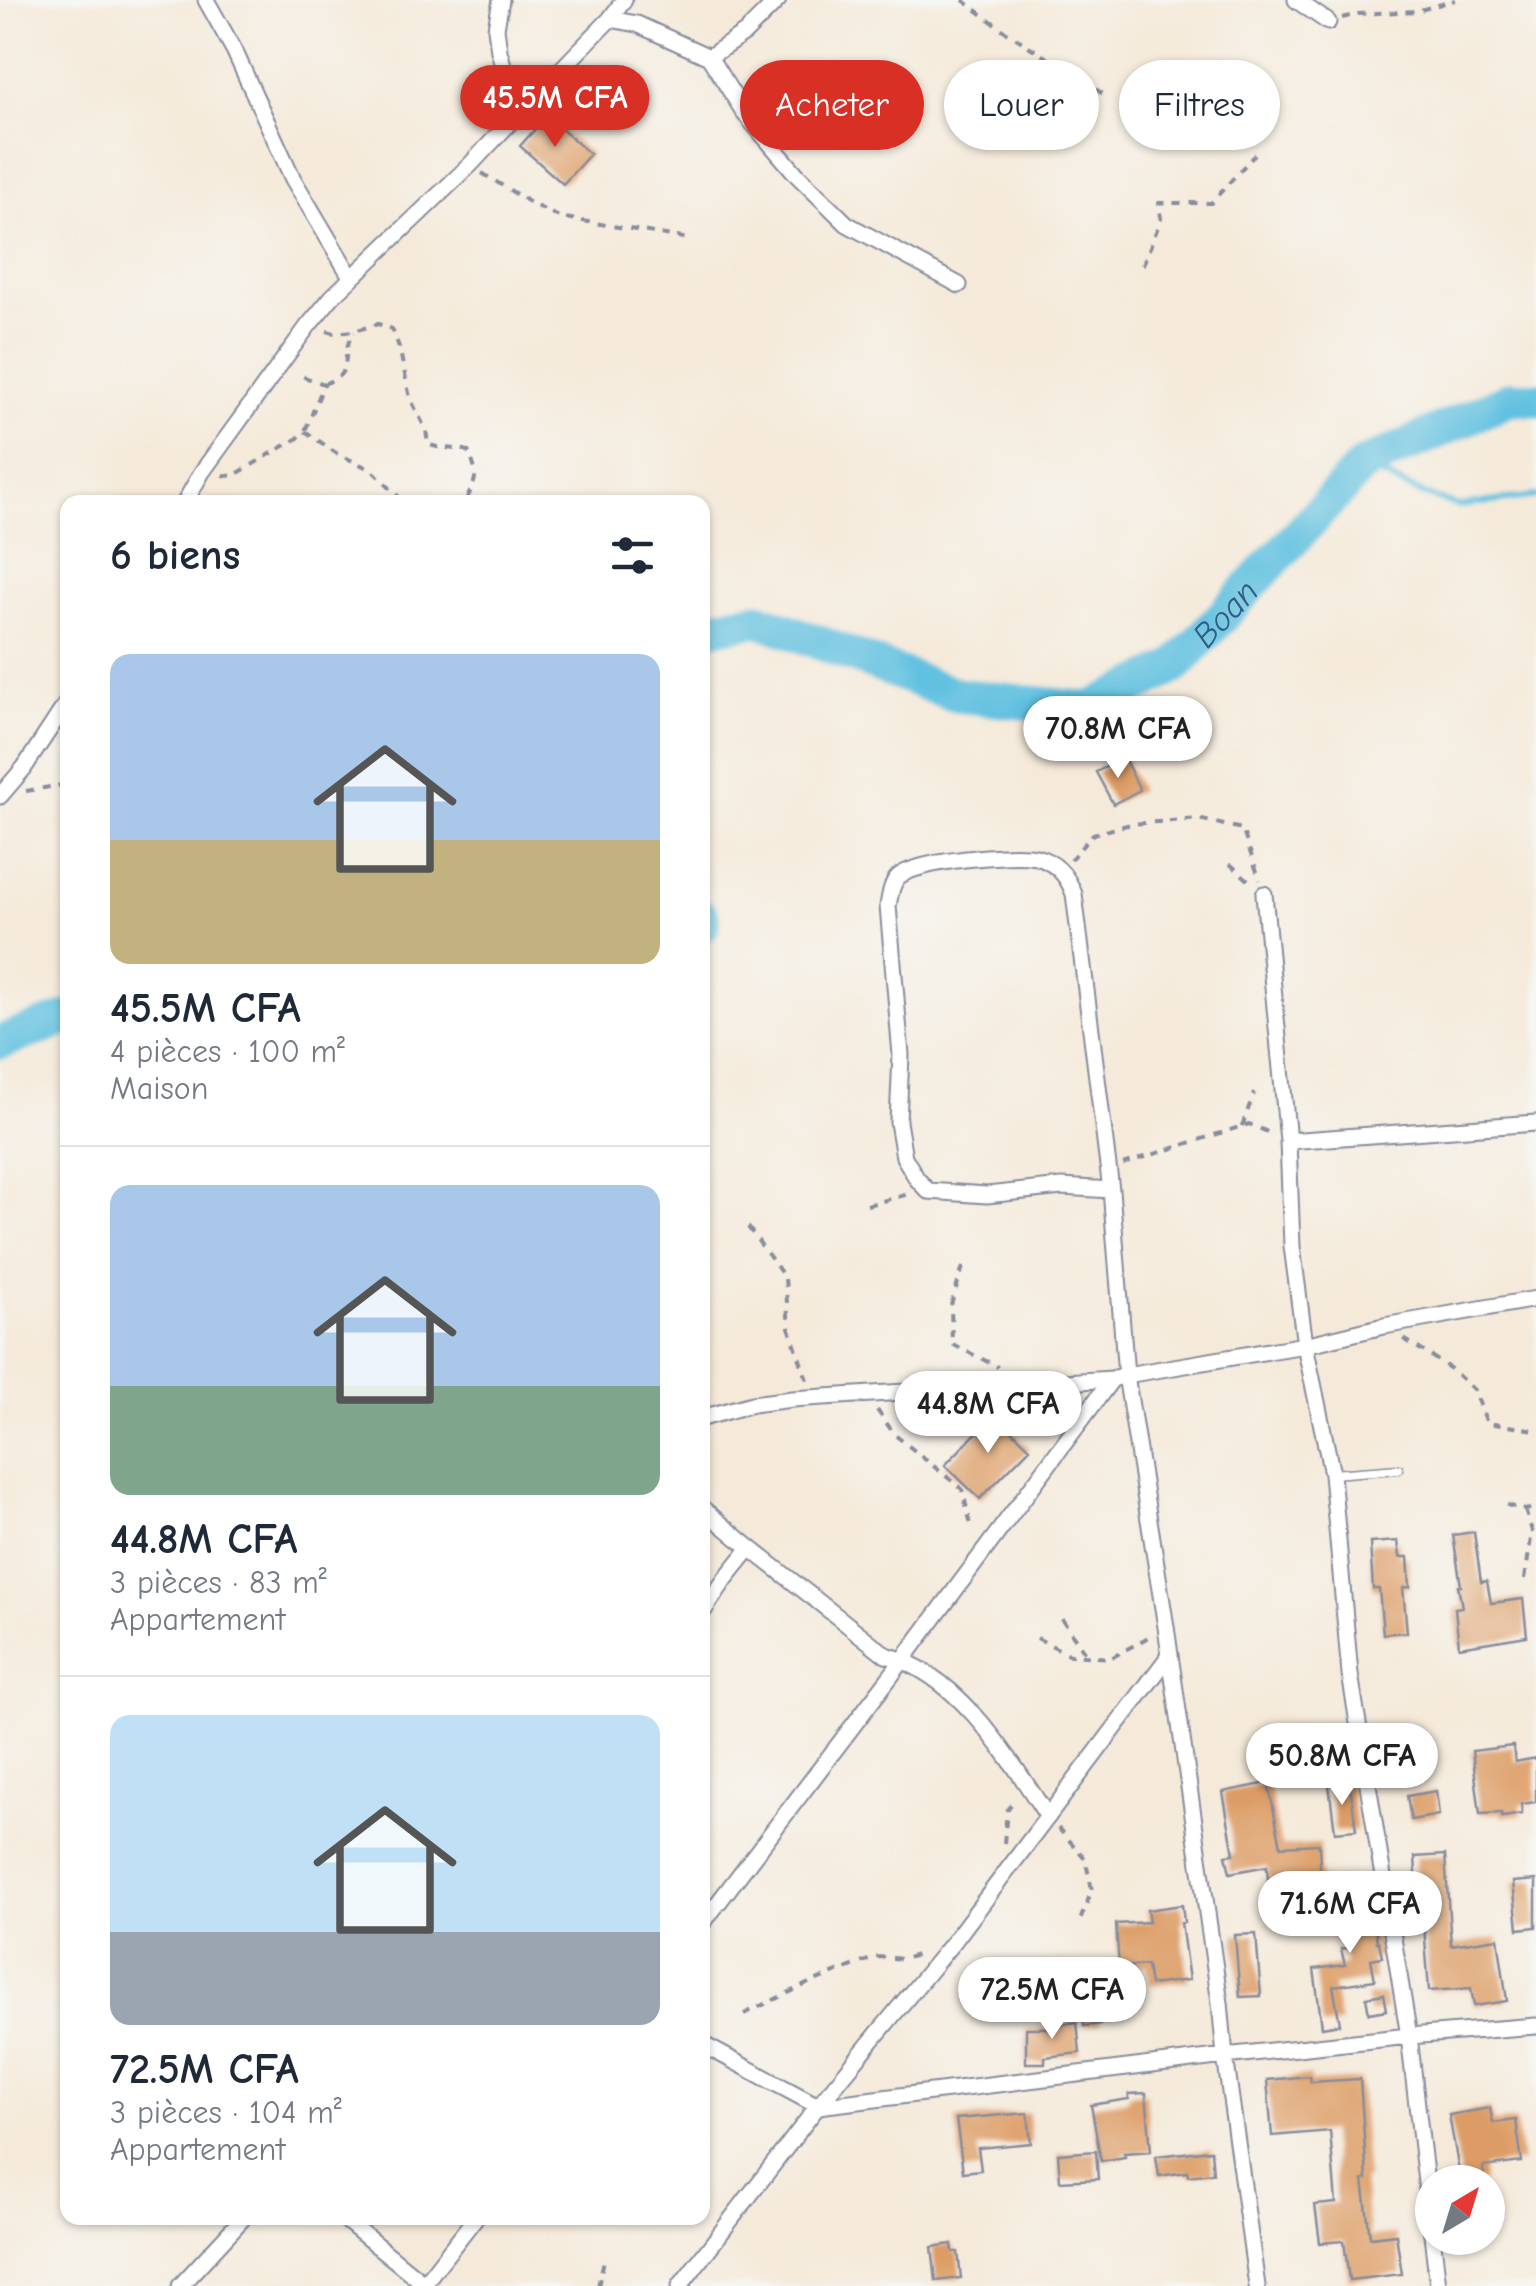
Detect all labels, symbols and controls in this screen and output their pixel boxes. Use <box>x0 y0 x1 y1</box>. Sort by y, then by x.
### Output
chip: Acheter <box>740 60 924 150</box>
chip: Louer <box>944 60 1099 150</box>
chip: Filtres <box>1119 60 1280 150</box>
pin: 45.5M CFA <box>441 65 669 150</box>
text: 45.5M CFA <box>482 79 628 116</box>
icon: filters <box>605 528 660 583</box>
text: 6 biens <box>110 531 240 580</box>
water label: Boan <box>1184 571 1267 656</box>
pin: 70.8M CFA <box>1004 696 1232 781</box>
text: 70.8M CFA <box>1045 710 1191 747</box>
icon: home <box>295 719 475 899</box>
text: 45.5M CFA <box>110 984 301 1033</box>
text: 4 pièces · 100 m² <box>110 1033 345 1070</box>
text: Maison <box>110 1070 208 1107</box>
icon: home <box>295 1250 475 1430</box>
pin: 44.8M CFA <box>874 1371 1102 1456</box>
text: 44.8M CFA <box>917 1385 1059 1422</box>
text: 44.8M CFA <box>110 1515 297 1564</box>
text: 3 pièces · 83 m² <box>110 1564 327 1601</box>
text: Appartement <box>110 1601 285 1638</box>
pin: 50.8M CFA <box>1228 1723 1456 1808</box>
text: 50.8M CFA <box>1268 1737 1416 1774</box>
icon: home <box>295 1780 475 1960</box>
pin: 71.6M CFA <box>1236 1871 1464 1956</box>
text: 71.6M CFA <box>1280 1885 1420 1922</box>
pin: 72.5M CFA <box>938 1957 1166 2042</box>
text: 72.5M CFA <box>980 1971 1124 2008</box>
text: 72.5M CFA <box>110 2045 299 2094</box>
text: 3 pièces · 104 m² <box>110 2094 342 2131</box>
text: Appartement <box>110 2131 285 2168</box>
north arrow <box>1415 2165 1505 2255</box>
map controls <box>1415 2165 1505 2255</box>

